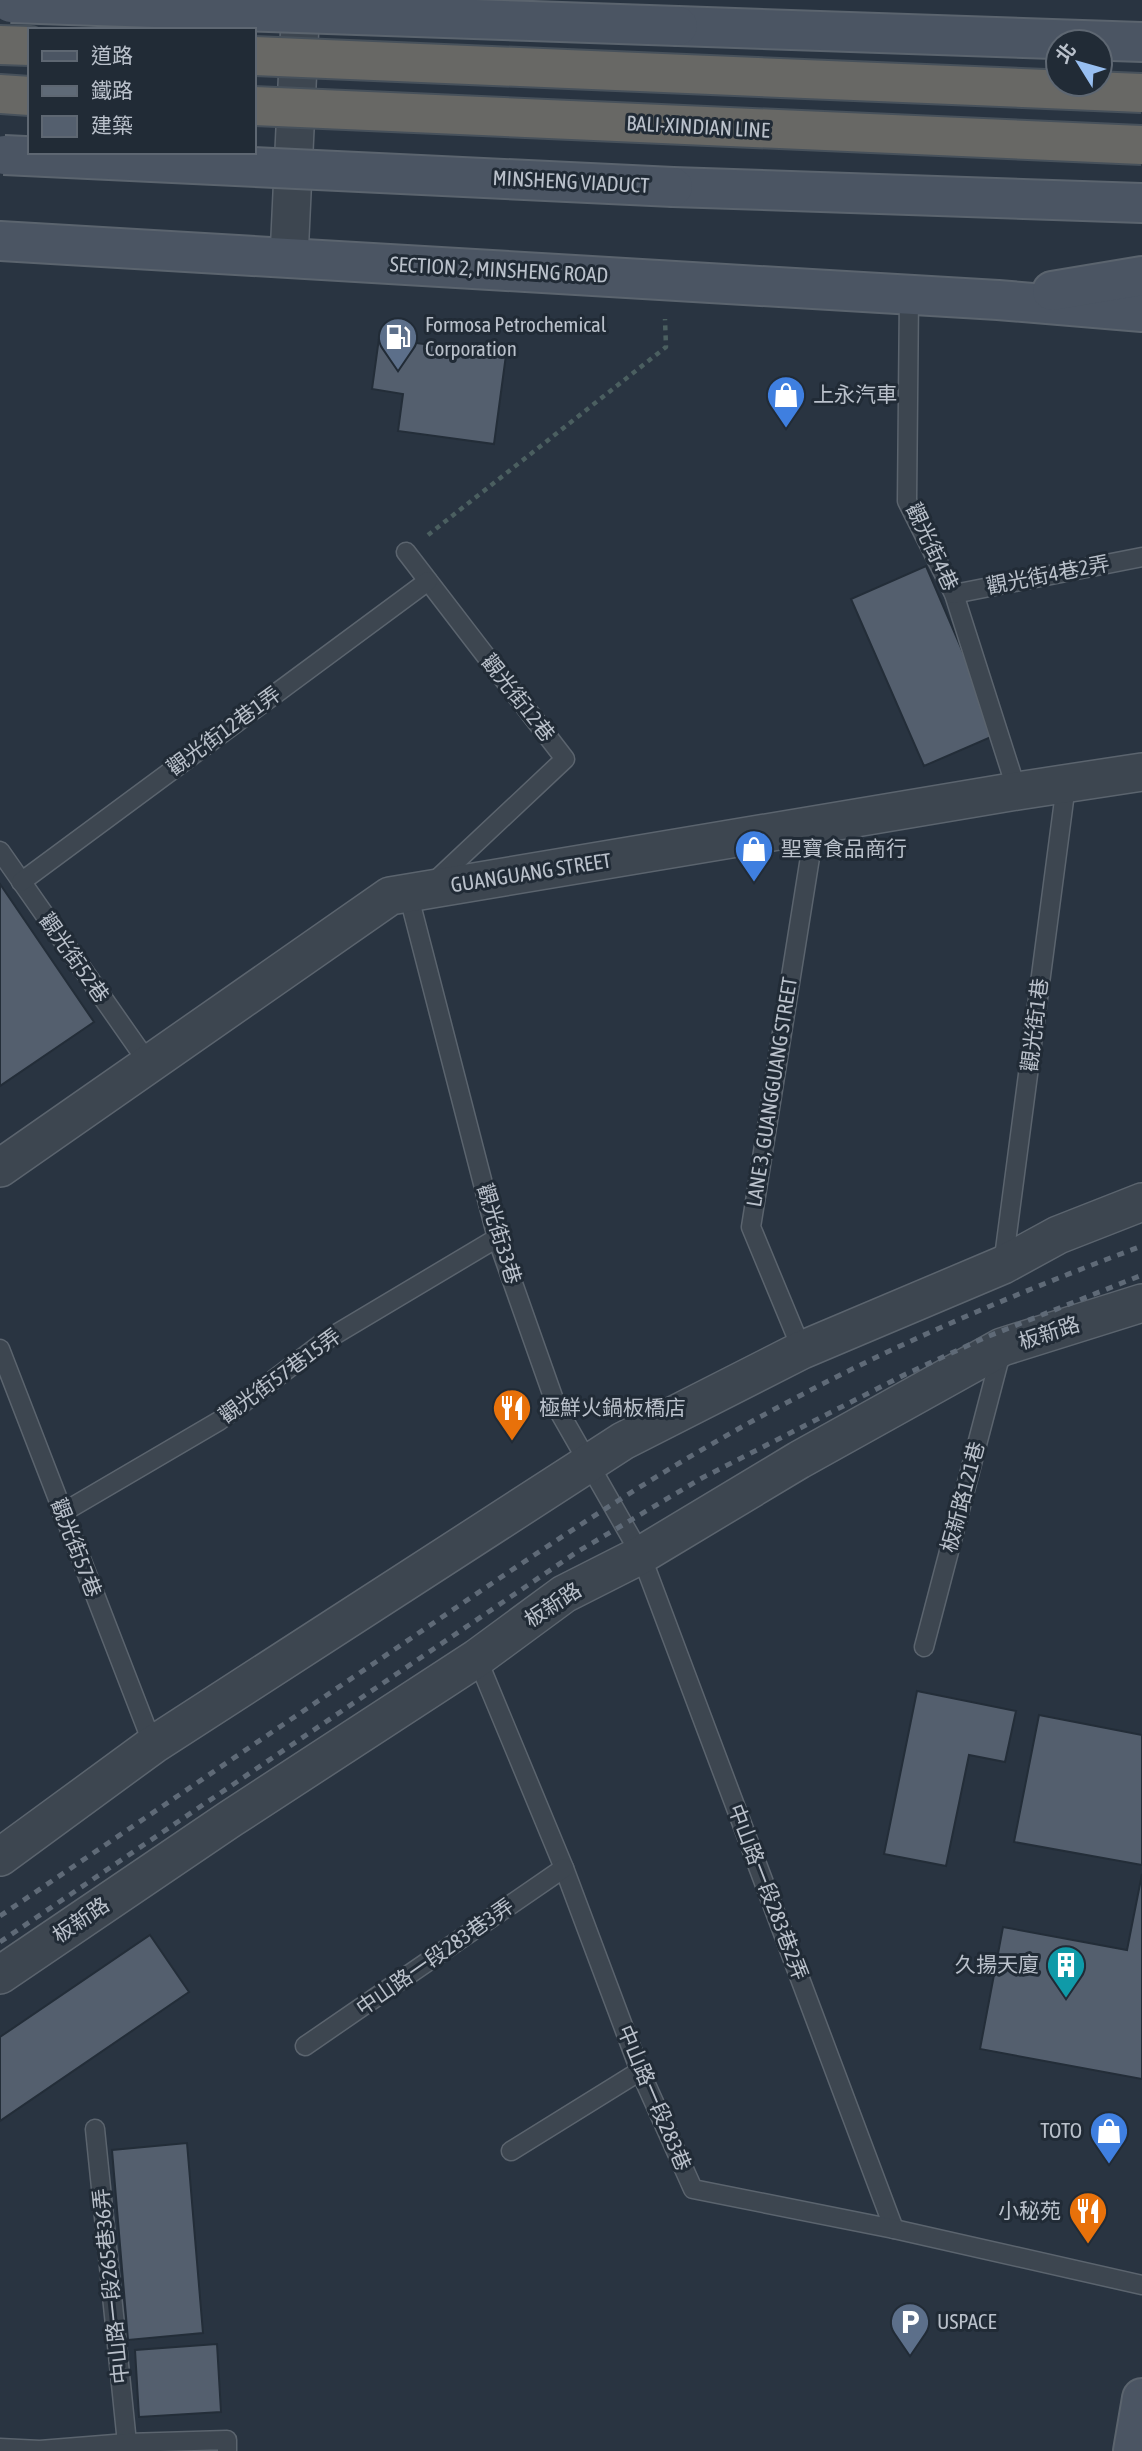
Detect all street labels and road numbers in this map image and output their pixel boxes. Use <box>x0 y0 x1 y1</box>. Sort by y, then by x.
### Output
street label: BALI-XINDIAN LINE <box>626 110 770 142</box>
street label: MINSHENG VIADUCT <box>492 165 650 197</box>
street label: SECTION 2, MINSHENG ROAD <box>389 251 609 287</box>
street label: 觀光街4巷 <box>902 499 964 594</box>
street label: 觀光街4巷2弄 <box>984 550 1111 598</box>
street label: 觀光街12巷 <box>477 649 560 746</box>
street label: 觀光街12巷1弄 <box>162 681 285 779</box>
street label: GUANGUANG STREET <box>449 847 613 897</box>
street label: 觀光街52巷 <box>35 908 114 1007</box>
street label: LANE 3, GUANGGUANG STREET <box>741 975 801 1208</box>
street label: 觀光街1巷 <box>1016 977 1052 1073</box>
street label: 觀光街33巷 <box>473 1181 527 1287</box>
street label: 板新路 <box>1015 1311 1082 1353</box>
street label: 觀光街57巷15弄 <box>214 1323 345 1427</box>
street label: 板新路121巷 <box>936 1439 988 1555</box>
street label: 觀光街57巷 <box>47 1495 107 1600</box>
street label: 板新路 <box>520 1577 585 1631</box>
street label: 中山路一段283巷2弄 <box>724 1800 814 1983</box>
street label: 板新路 <box>48 1892 113 1947</box>
street label: 中山路一段283巷3弄 <box>351 1893 518 2019</box>
street label: 中山路一段283巷 <box>613 2021 696 2174</box>
street label: 中山路一段265巷36弄 <box>88 2187 132 2385</box>

